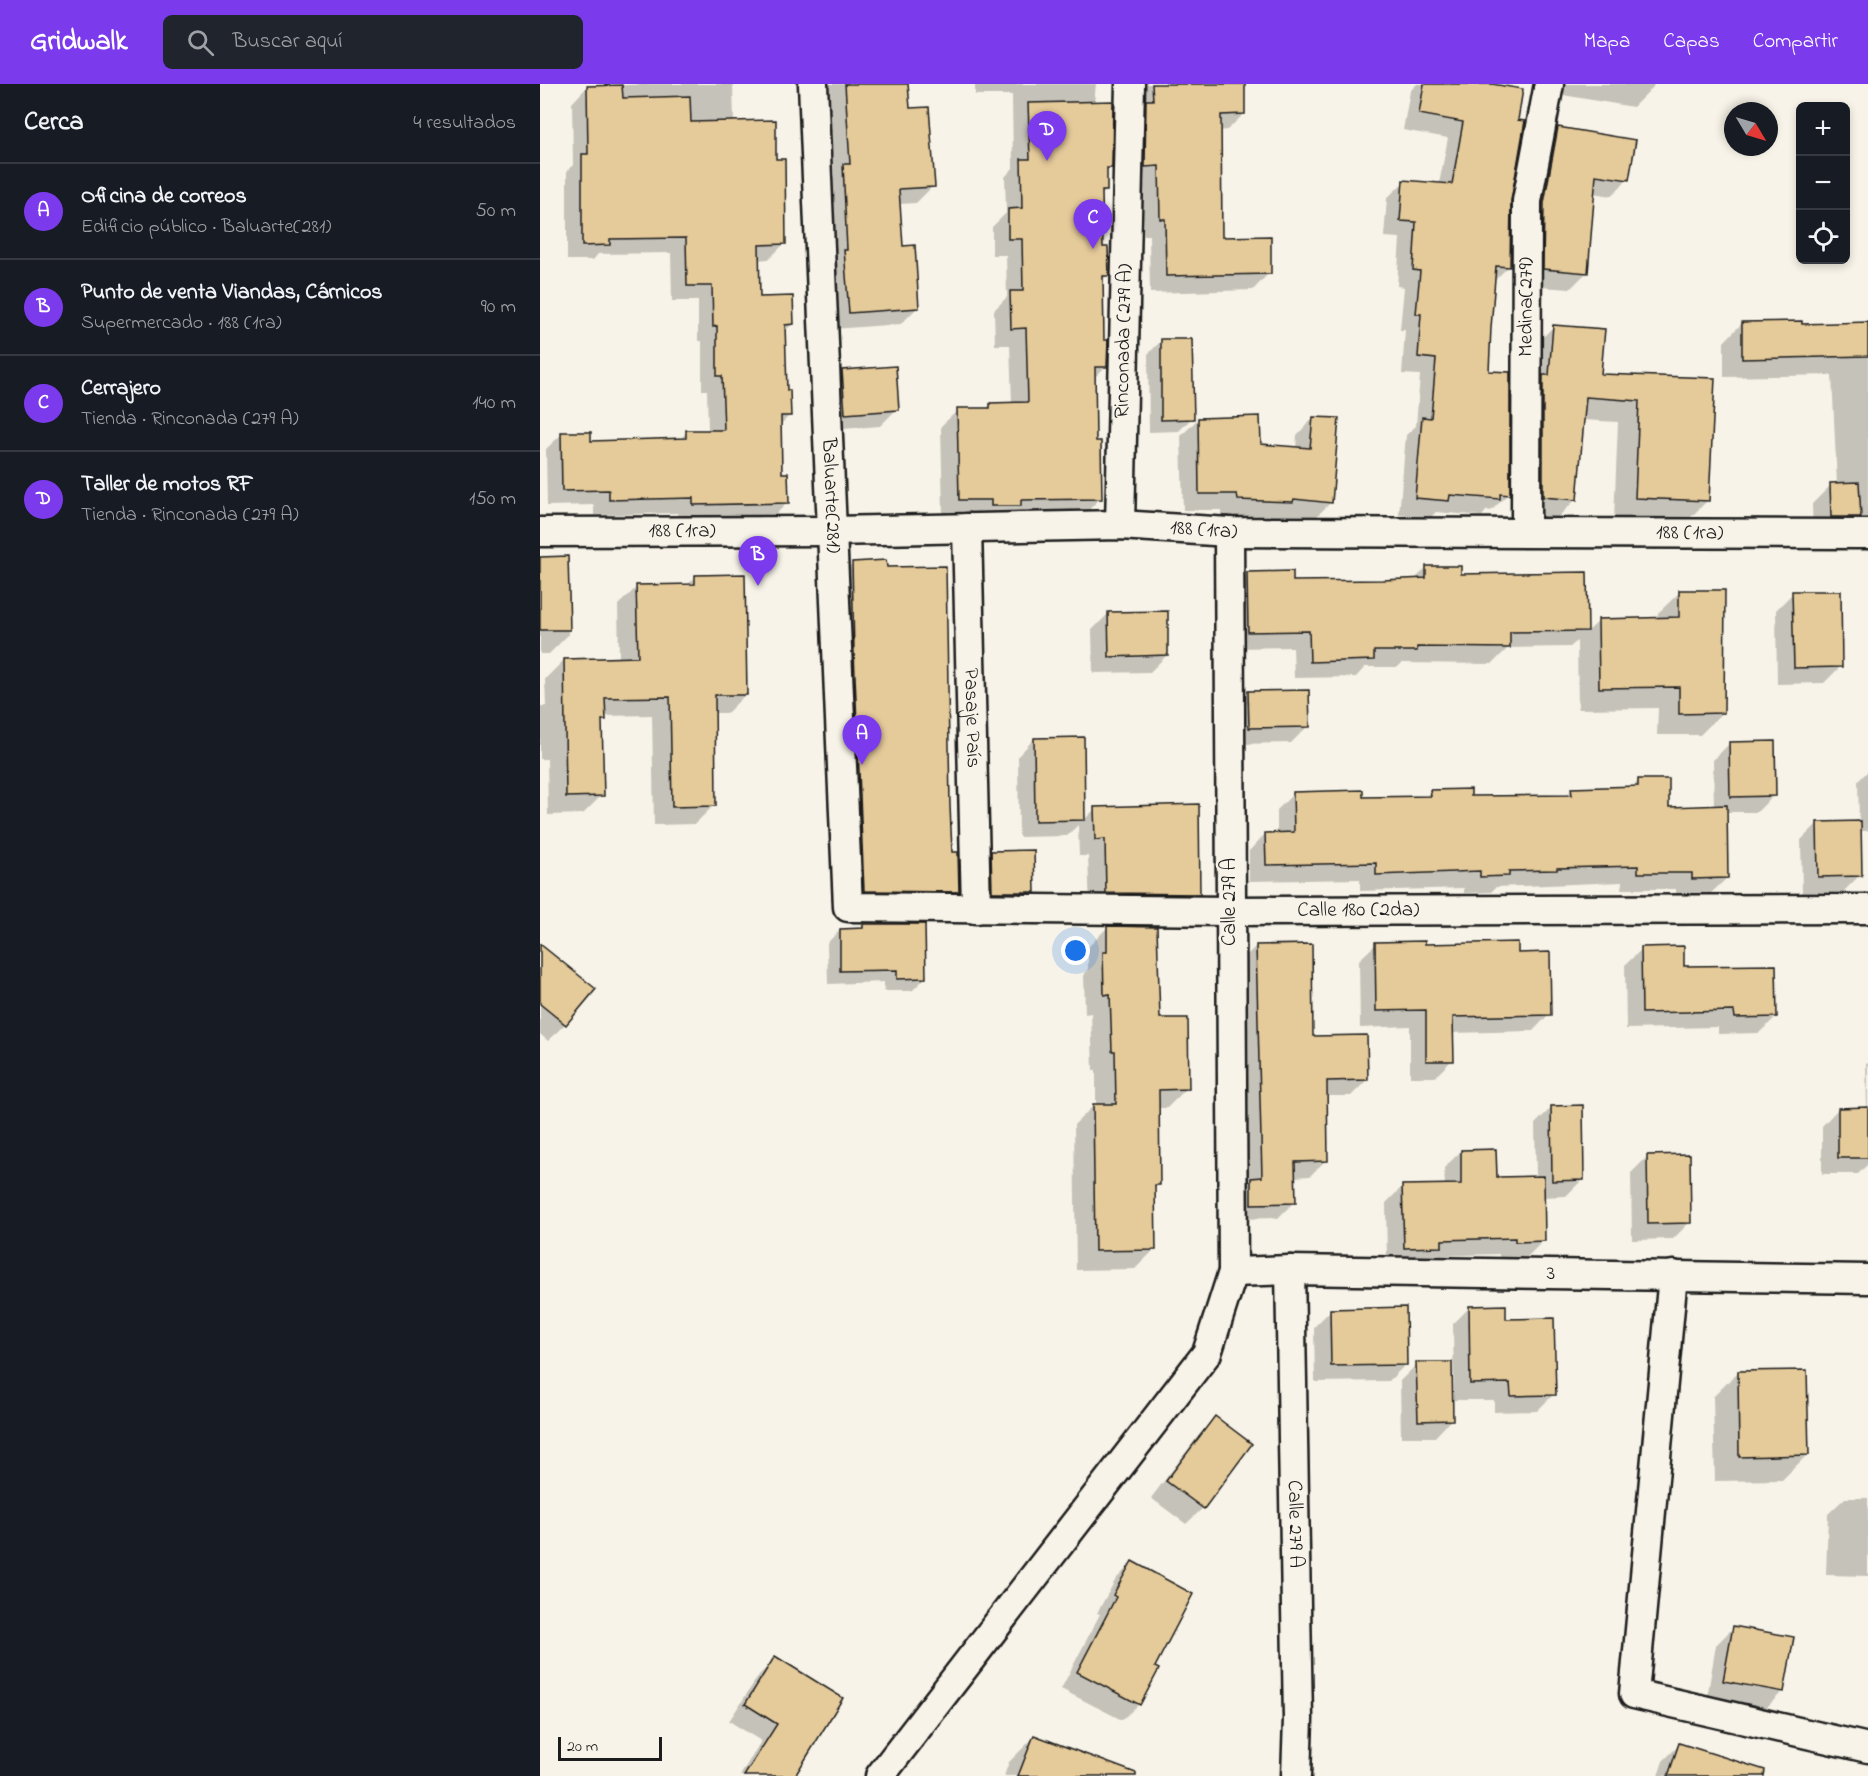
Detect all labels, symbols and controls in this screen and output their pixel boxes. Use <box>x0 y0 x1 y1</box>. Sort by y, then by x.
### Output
search box <box>163 15 583 69</box>
text: Gridwalk <box>30 22 127 63</box>
icon: search <box>184 26 217 59</box>
text: Buscar aquí <box>232 26 342 58</box>
text: Mapa <box>1583 27 1630 57</box>
text: Capas <box>1663 27 1720 57</box>
text: Compartir <box>1753 27 1838 57</box>
north arrow <box>1724 102 1778 156</box>
map controls <box>1796 102 1850 264</box>
button: + <box>1796 102 1850 156</box>
text: Cerca <box>24 104 84 142</box>
text: 4 resultados <box>413 109 516 138</box>
pin: D <box>1028 112 1066 161</box>
button: − <box>1796 156 1850 210</box>
text: Oficina de correos <box>81 181 247 213</box>
text: A <box>37 197 50 226</box>
text: 50 m <box>475 197 516 226</box>
pin: C <box>1074 200 1112 249</box>
button: locate <box>1796 210 1850 264</box>
text: Edificio público · Baluarte(281) <box>81 213 331 242</box>
street label: Medina(279) <box>1512 257 1542 357</box>
street label: Rinconada (279 A) <box>1107 263 1141 419</box>
text: Punto de venta Viandas, Cárnicos <box>81 277 383 309</box>
text: B <box>37 293 50 322</box>
text: 90 m <box>481 293 516 322</box>
text: Supermercado · 188 (1ra) <box>81 309 282 338</box>
text: Cerrajero <box>81 373 161 405</box>
text: C <box>38 389 49 418</box>
text: 140 m <box>472 389 516 418</box>
text: Tienda · Rinconada (279 A) <box>81 405 298 434</box>
street label: Baluarte(281) <box>813 436 848 554</box>
text: Taller de motos RF <box>81 469 253 501</box>
text: D <box>36 485 51 514</box>
text: 150 m <box>469 485 516 514</box>
text: Tienda · Rinconada (279 A) <box>81 501 298 530</box>
street label: 188 (1ra) <box>1169 513 1237 547</box>
street label: 188 (1ra) <box>648 516 716 547</box>
street label: 188 (1ra) <box>1656 518 1723 549</box>
pin: B <box>738 536 778 586</box>
street label: Pasaje País <box>955 668 988 768</box>
pin: A <box>842 716 882 765</box>
street label: Calle 279 A <box>1215 858 1245 946</box>
street label: Calle 180 (2da) <box>1297 895 1419 926</box>
your location <box>1061 936 1090 965</box>
street label: 3 <box>1546 1259 1556 1289</box>
street label: Calle 279 A <box>1279 1480 1310 1568</box>
scale bar <box>558 1734 662 1762</box>
text: 20 m <box>567 1735 598 1759</box>

